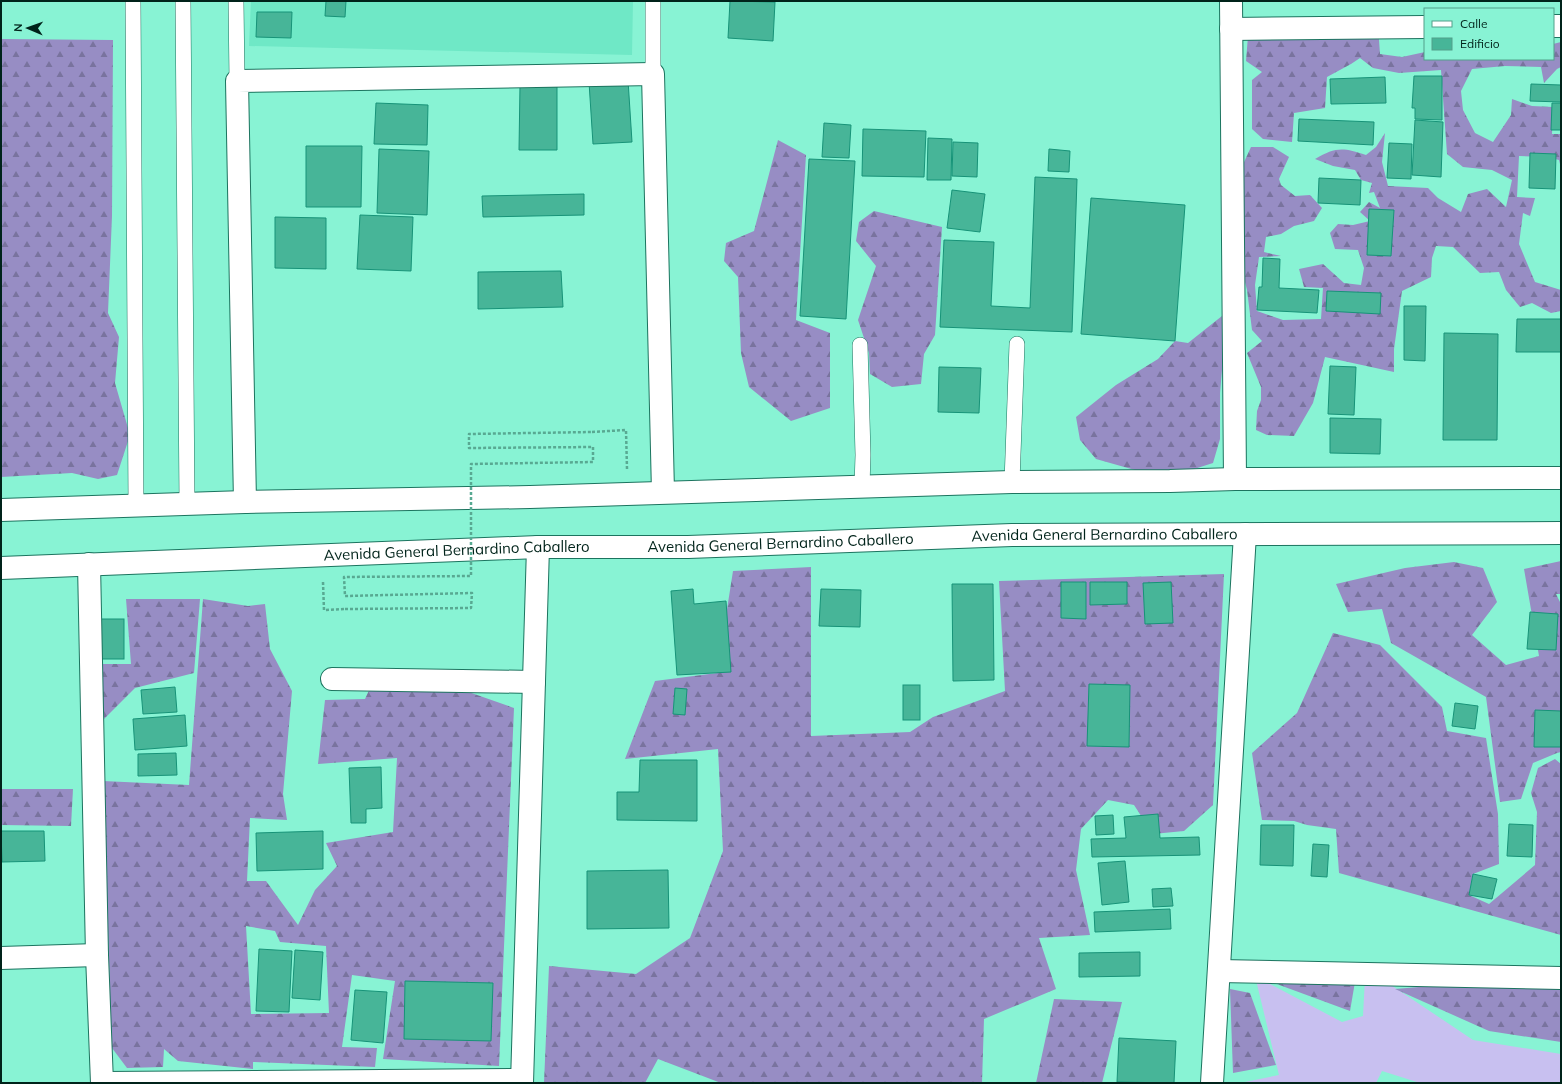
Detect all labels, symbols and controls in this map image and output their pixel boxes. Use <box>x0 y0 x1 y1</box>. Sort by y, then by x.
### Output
north arrow <box>8 8 48 48</box>
legend <box>1424 8 1554 60</box>
text: Calle <box>1460 16 1487 31</box>
text: N <box>11 23 25 32</box>
text: Edificio <box>1460 36 1500 51</box>
street label: Avenida General Bernardino Caballero <box>971 524 1238 546</box>
street label: Avenida General Bernardino Caballero <box>647 529 914 556</box>
street label: Avenida General Bernardino Caballero <box>323 537 590 564</box>

